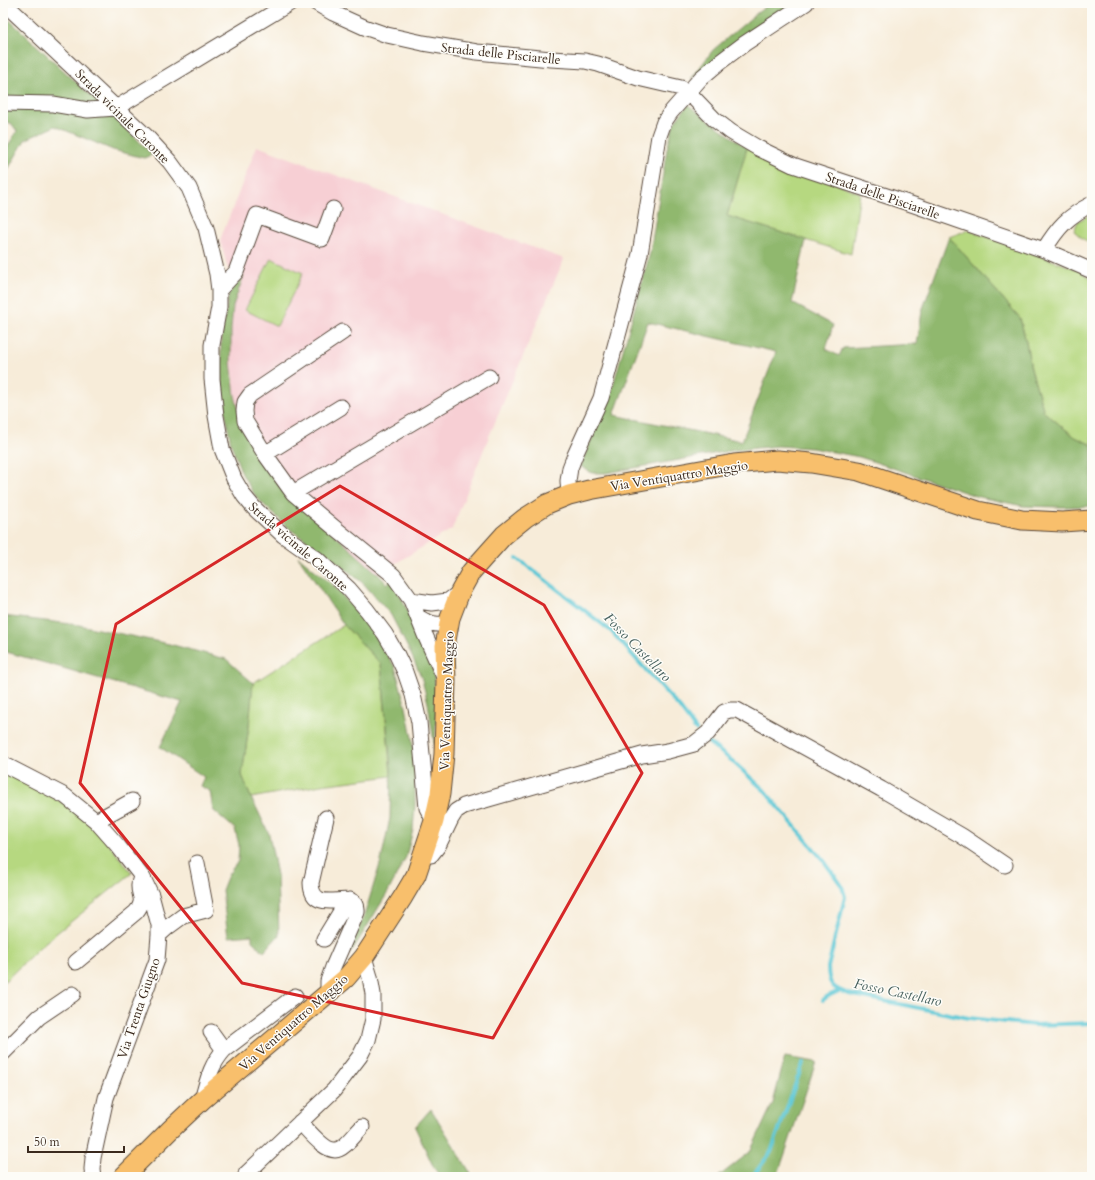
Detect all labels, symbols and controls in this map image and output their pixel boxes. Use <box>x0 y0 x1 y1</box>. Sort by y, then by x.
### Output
street label: Strada delle Pisciarelle <box>440 39 562 69</box>
street label: Strada vicinale Caronte <box>71 65 174 168</box>
street label: Strada delle Pisciarelle <box>823 168 942 224</box>
street label: Via Ventiquattro Maggio <box>609 456 749 496</box>
street label: Strada vicinale Caronte <box>244 498 352 595</box>
water label: Fosso Castellaro <box>600 609 676 686</box>
street label: Via Ventiquattro Maggio <box>436 631 458 771</box>
street label: Via Trenta Giugno <box>113 955 165 1061</box>
street label: Via Ventiquattro Maggio <box>235 970 352 1075</box>
water label: Fosso Castellaro <box>852 974 944 1011</box>
scale bar <box>28 1128 124 1154</box>
text: 50 m <box>34 1134 61 1150</box>

